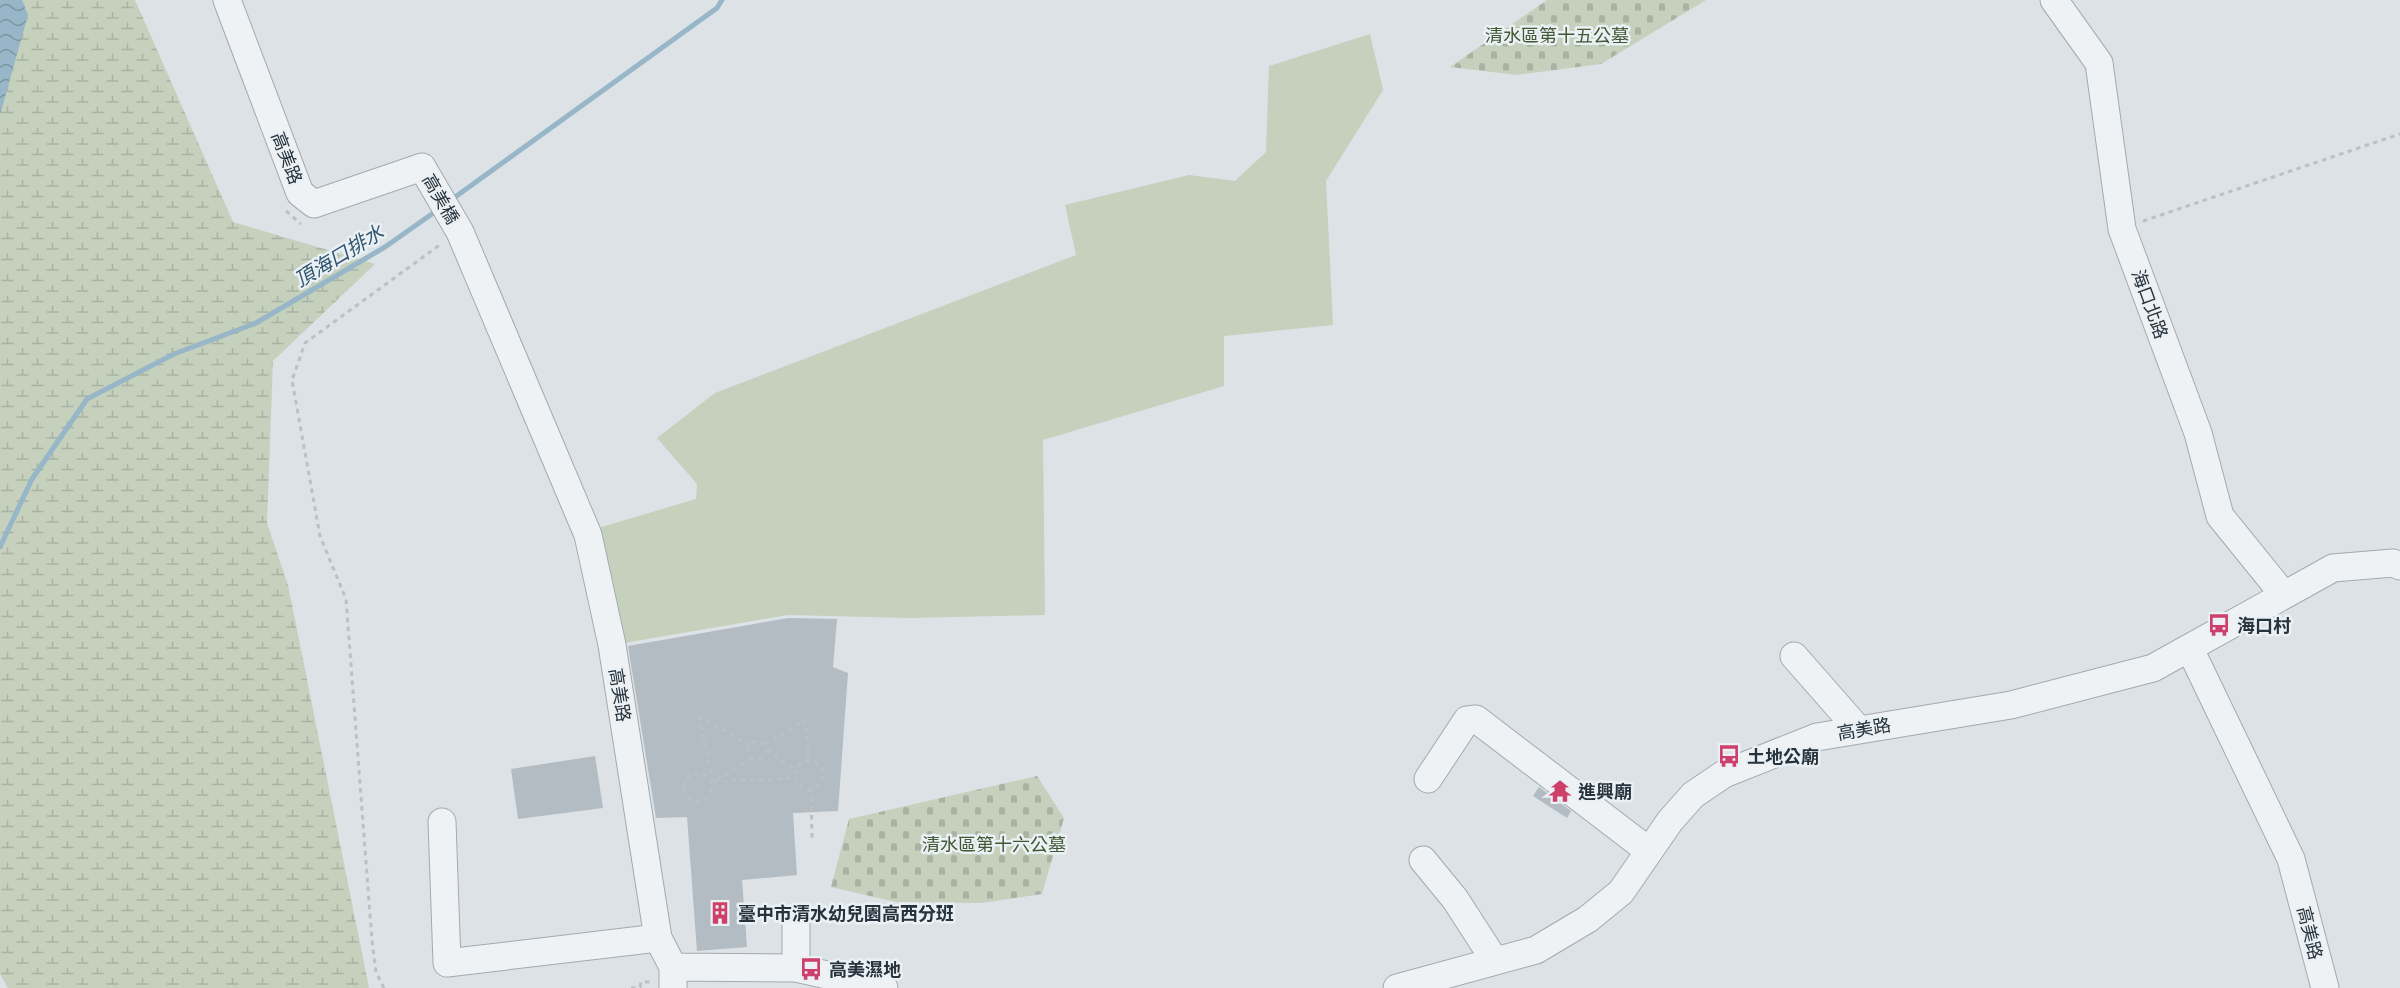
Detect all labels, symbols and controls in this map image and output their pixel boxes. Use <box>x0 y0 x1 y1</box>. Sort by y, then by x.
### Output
park label: 清水區第十五公墓 <box>1485 24 1629 47</box>
street label: 高美路 <box>267 129 307 187</box>
street label: 高美橋 <box>418 170 464 228</box>
water label: 頂海口排水 <box>289 219 389 293</box>
street label: 海口北路 <box>2127 266 2173 342</box>
bus stop icon: 海口村 <box>2206 612 2232 638</box>
place label: 海口村 <box>2237 614 2291 637</box>
street label: 高美路 <box>604 667 636 723</box>
street label: 高美路 <box>1835 713 1893 745</box>
bus stop icon: 土地公廟 <box>1716 743 1742 769</box>
place label: 土地公廟 <box>1747 745 1819 768</box>
temple icon: 進興廟 <box>1547 778 1573 804</box>
place label: 進興廟 <box>1578 780 1632 803</box>
park label: 清水區第十六公墓 <box>922 833 1066 856</box>
building icon: 臺中市清水幼兒園高西分班 <box>707 900 733 926</box>
place label: 臺中市清水幼兒園高西分班 <box>738 902 954 925</box>
street label: 高美路 <box>2292 904 2328 962</box>
bus stop icon: 高美濕地 <box>798 956 824 982</box>
place label: 高美濕地 <box>829 958 901 981</box>

